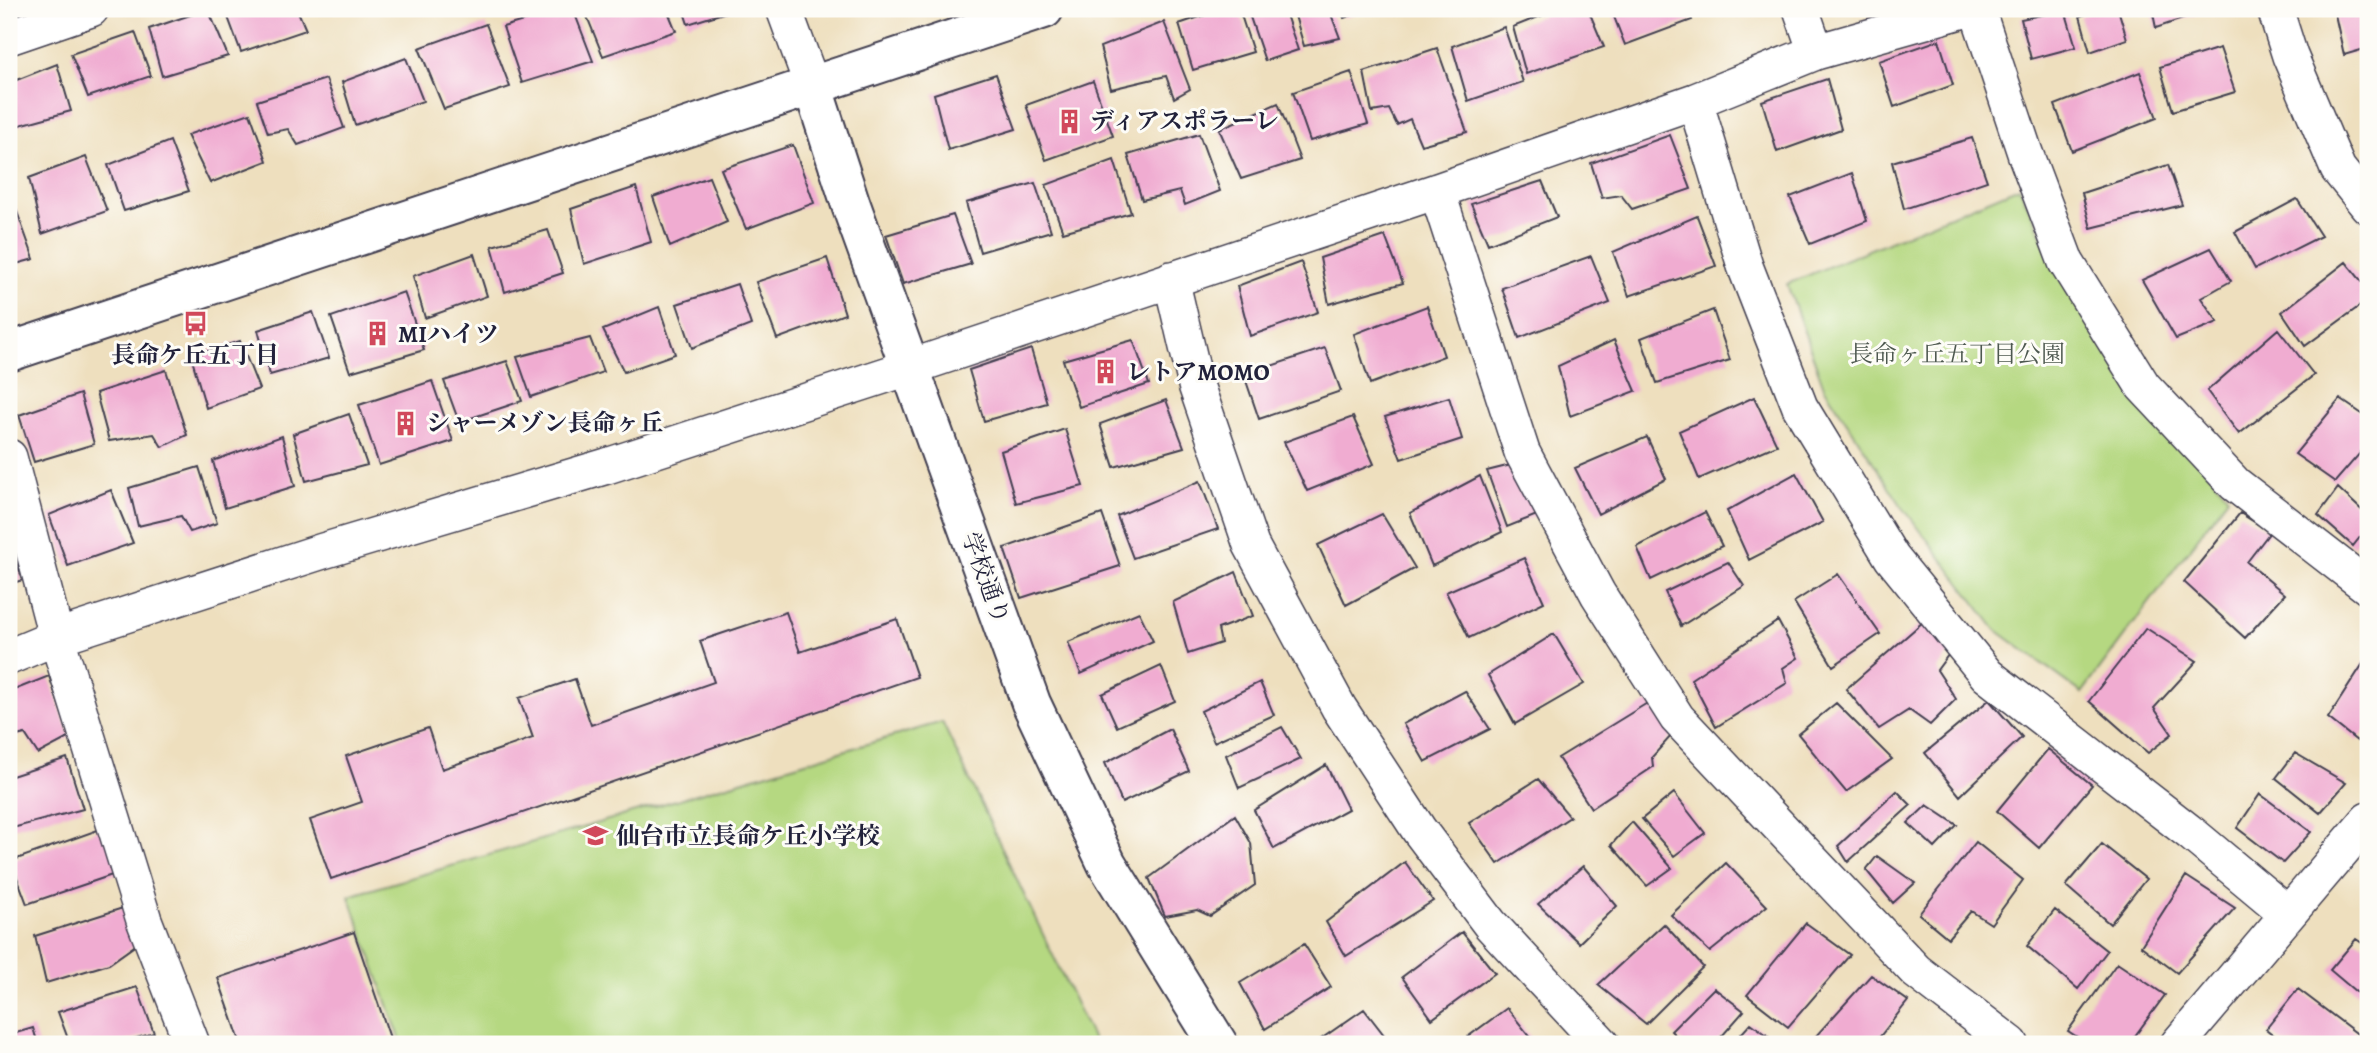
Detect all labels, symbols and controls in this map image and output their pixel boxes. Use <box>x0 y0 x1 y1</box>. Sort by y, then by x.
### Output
place label: ディアスポラーレ <box>1090 105 1279 137</box>
building icon: ディアスポラーレ <box>1056 107 1084 135</box>
bus stop icon: 長命ケ丘五丁目 <box>181 310 209 338</box>
place label: MIハイツ <box>398 318 499 350</box>
building icon: MIハイツ <box>364 320 392 348</box>
park label: 長命ヶ丘五丁目公園 <box>1849 338 2065 370</box>
place label: 長命ケ丘五丁目 <box>111 339 279 371</box>
place label: レトアMOMO <box>1126 356 1270 388</box>
building icon: レトアMOMO <box>1092 358 1120 386</box>
place label: シャーメゾン長命ヶ丘 <box>426 407 664 439</box>
building icon: シャーメゾン長命ヶ丘 <box>392 409 420 437</box>
street label: 学校通り <box>955 527 1017 629</box>
place label: 仙台市立長命ケ丘小学校 <box>616 820 880 852</box>
school or university icon: 仙台市立長命ケ丘小学校 <box>582 822 610 850</box>

